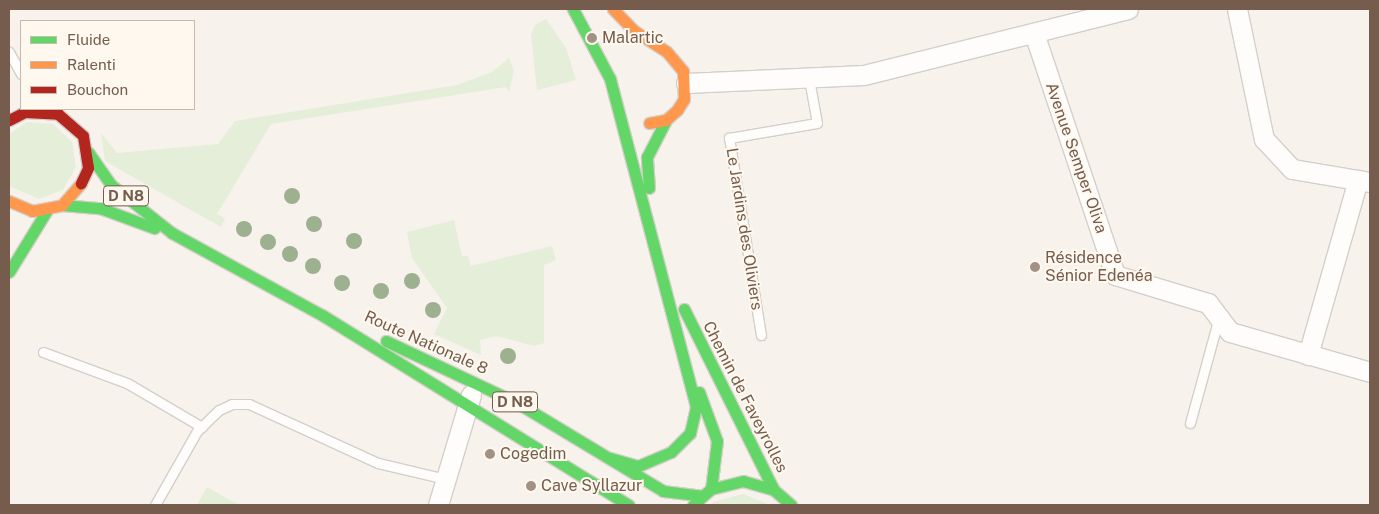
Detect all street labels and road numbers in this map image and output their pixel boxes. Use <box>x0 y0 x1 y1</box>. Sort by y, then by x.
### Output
street label: Avenue Semper Oliva <box>1041 80 1111 236</box>
street label: Le Jardins des Oliviers <box>722 146 766 312</box>
road number: D N8 <box>102 184 150 208</box>
street label: Route Nationale 8 <box>361 307 491 379</box>
street label: Chemin de Faveyrolles <box>698 318 792 476</box>
road number: D N8 <box>491 390 539 414</box>

